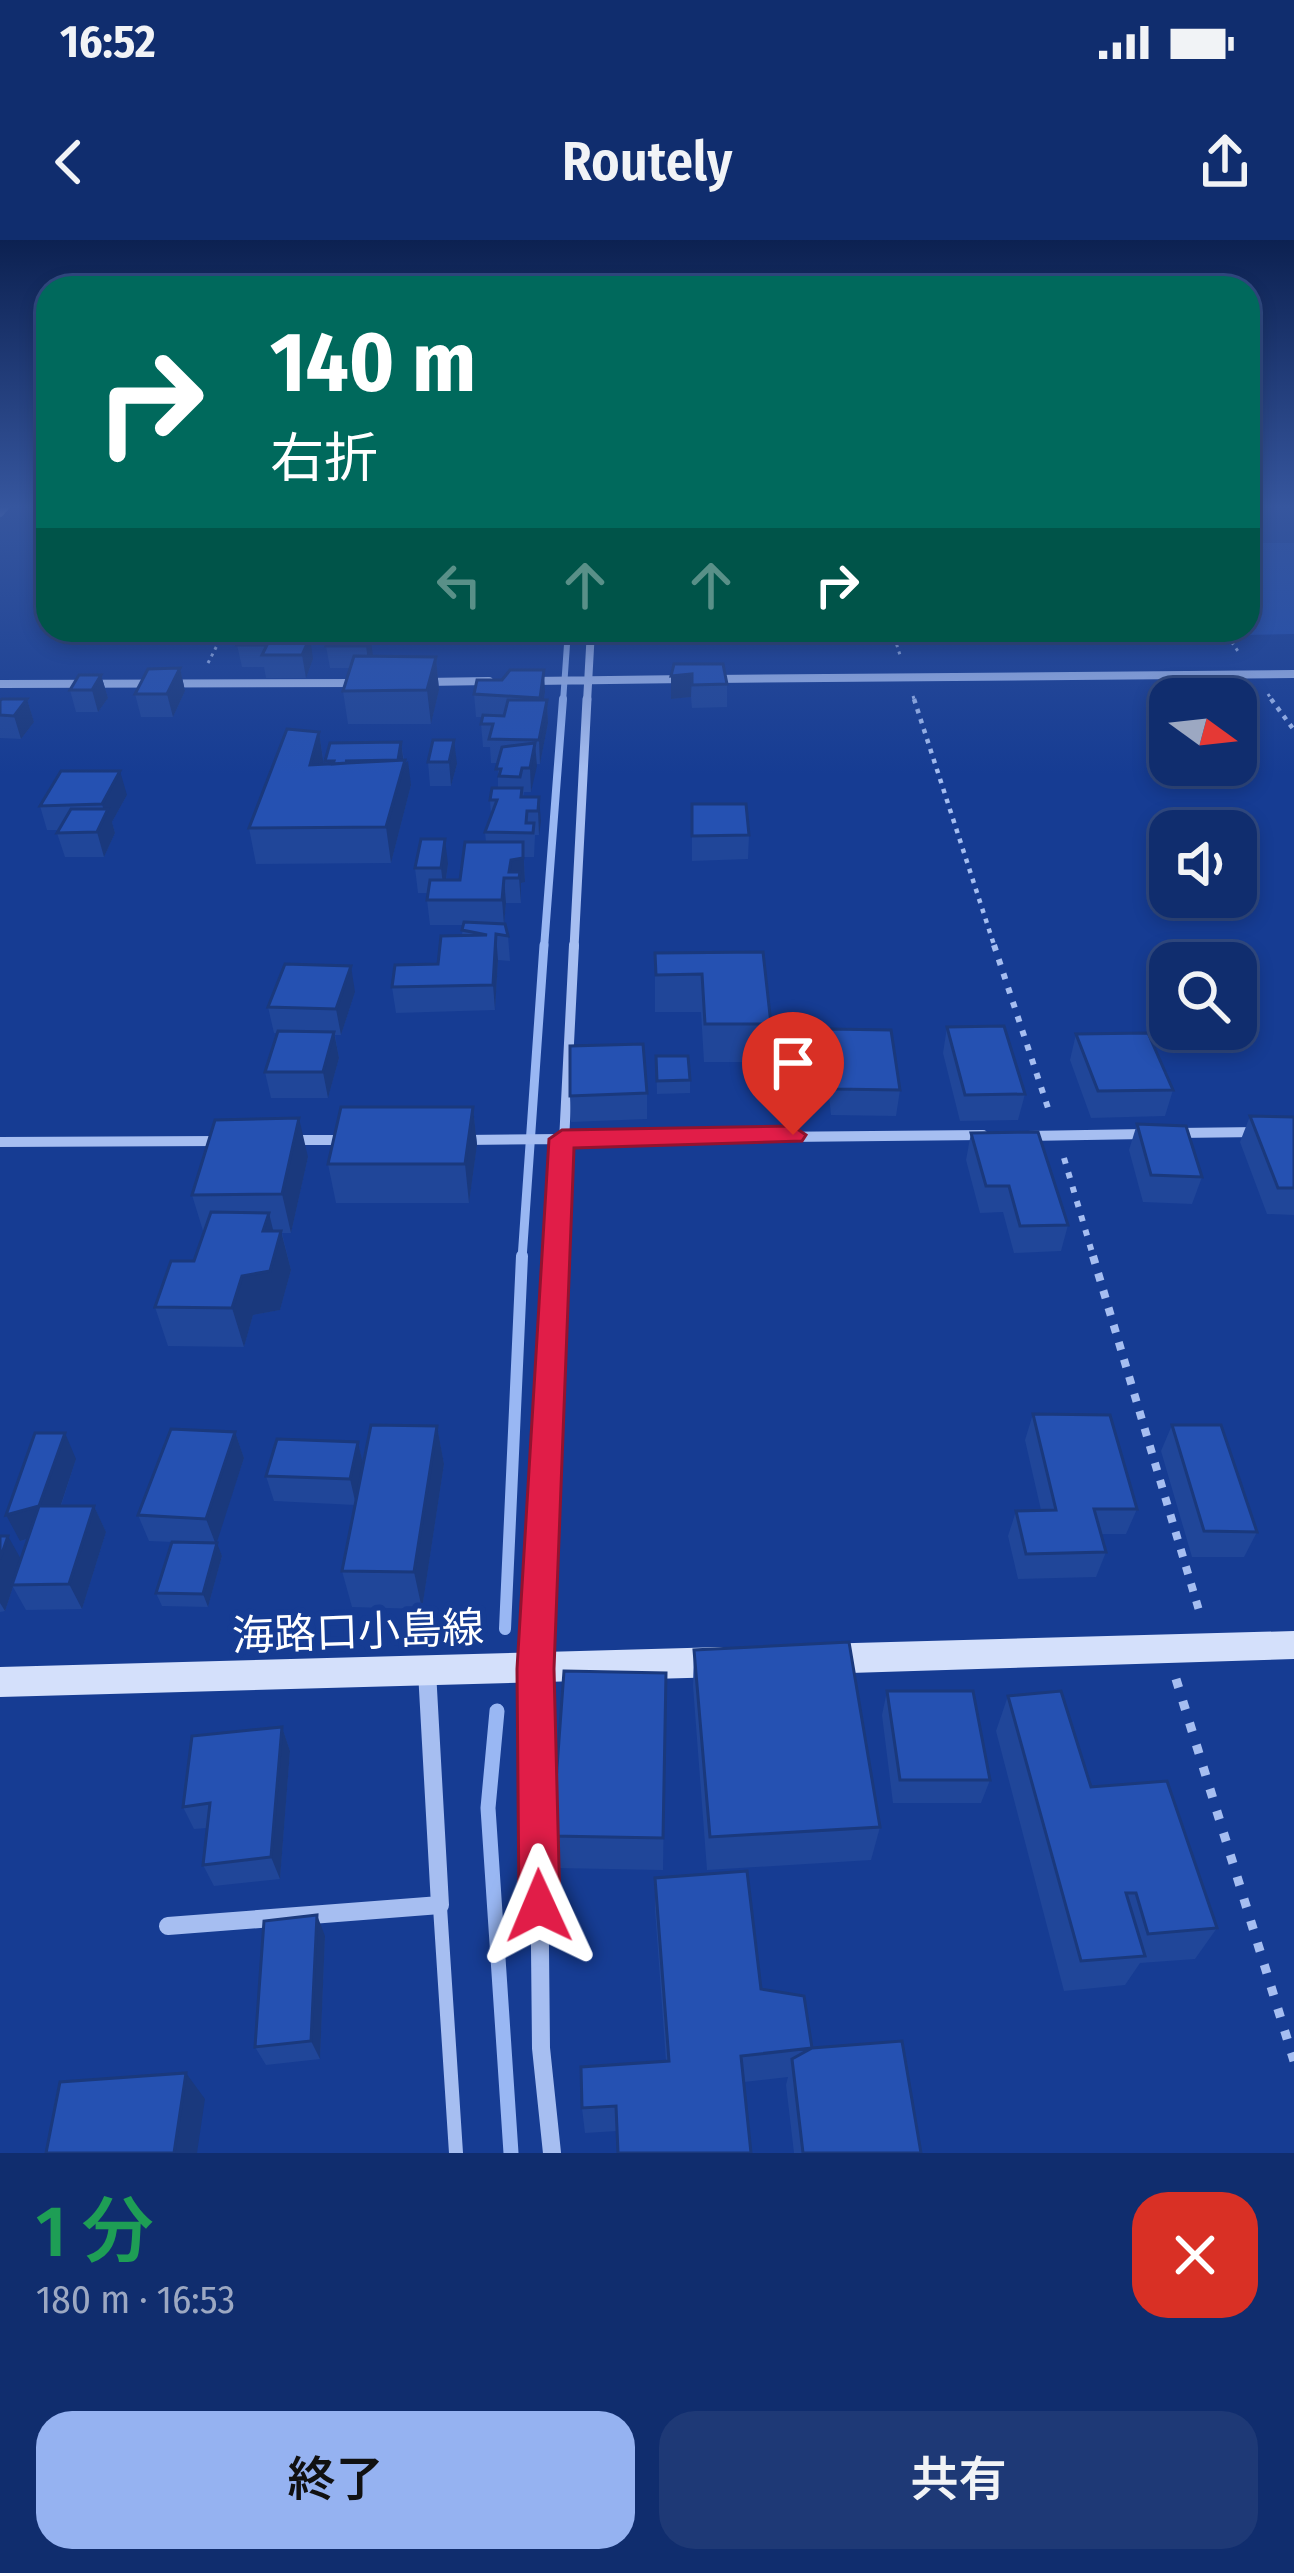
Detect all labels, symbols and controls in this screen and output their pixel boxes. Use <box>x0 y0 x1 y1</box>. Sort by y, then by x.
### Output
text: 16:52 <box>60 15 156 69</box>
icon: back <box>36 129 102 195</box>
icon: share <box>1192 129 1258 195</box>
text: Routely <box>562 130 732 194</box>
text: 140 m <box>270 312 476 413</box>
icon: right <box>72 324 228 480</box>
text: 右折 <box>270 427 378 491</box>
icon: left <box>426 552 492 618</box>
icon: ahead <box>552 552 618 618</box>
icon: ahead <box>678 552 744 618</box>
icon: right <box>804 552 870 618</box>
north arrow <box>1149 678 1257 786</box>
map controls <box>1149 678 1257 1050</box>
button: sound <box>1149 810 1257 918</box>
button: search <box>1149 942 1257 1050</box>
pin <box>742 1012 844 1135</box>
icon: arrive <box>760 1030 826 1096</box>
street label: 海路口小島線 <box>231 1603 485 1661</box>
position arrow <box>476 1843 602 1969</box>
text: 1 分 <box>36 2189 153 2275</box>
button: close <box>1132 2192 1258 2318</box>
text: 180 m · 16:53 <box>36 2277 235 2323</box>
button: 終了 <box>36 2411 635 2549</box>
button: 共有 <box>659 2411 1258 2549</box>

